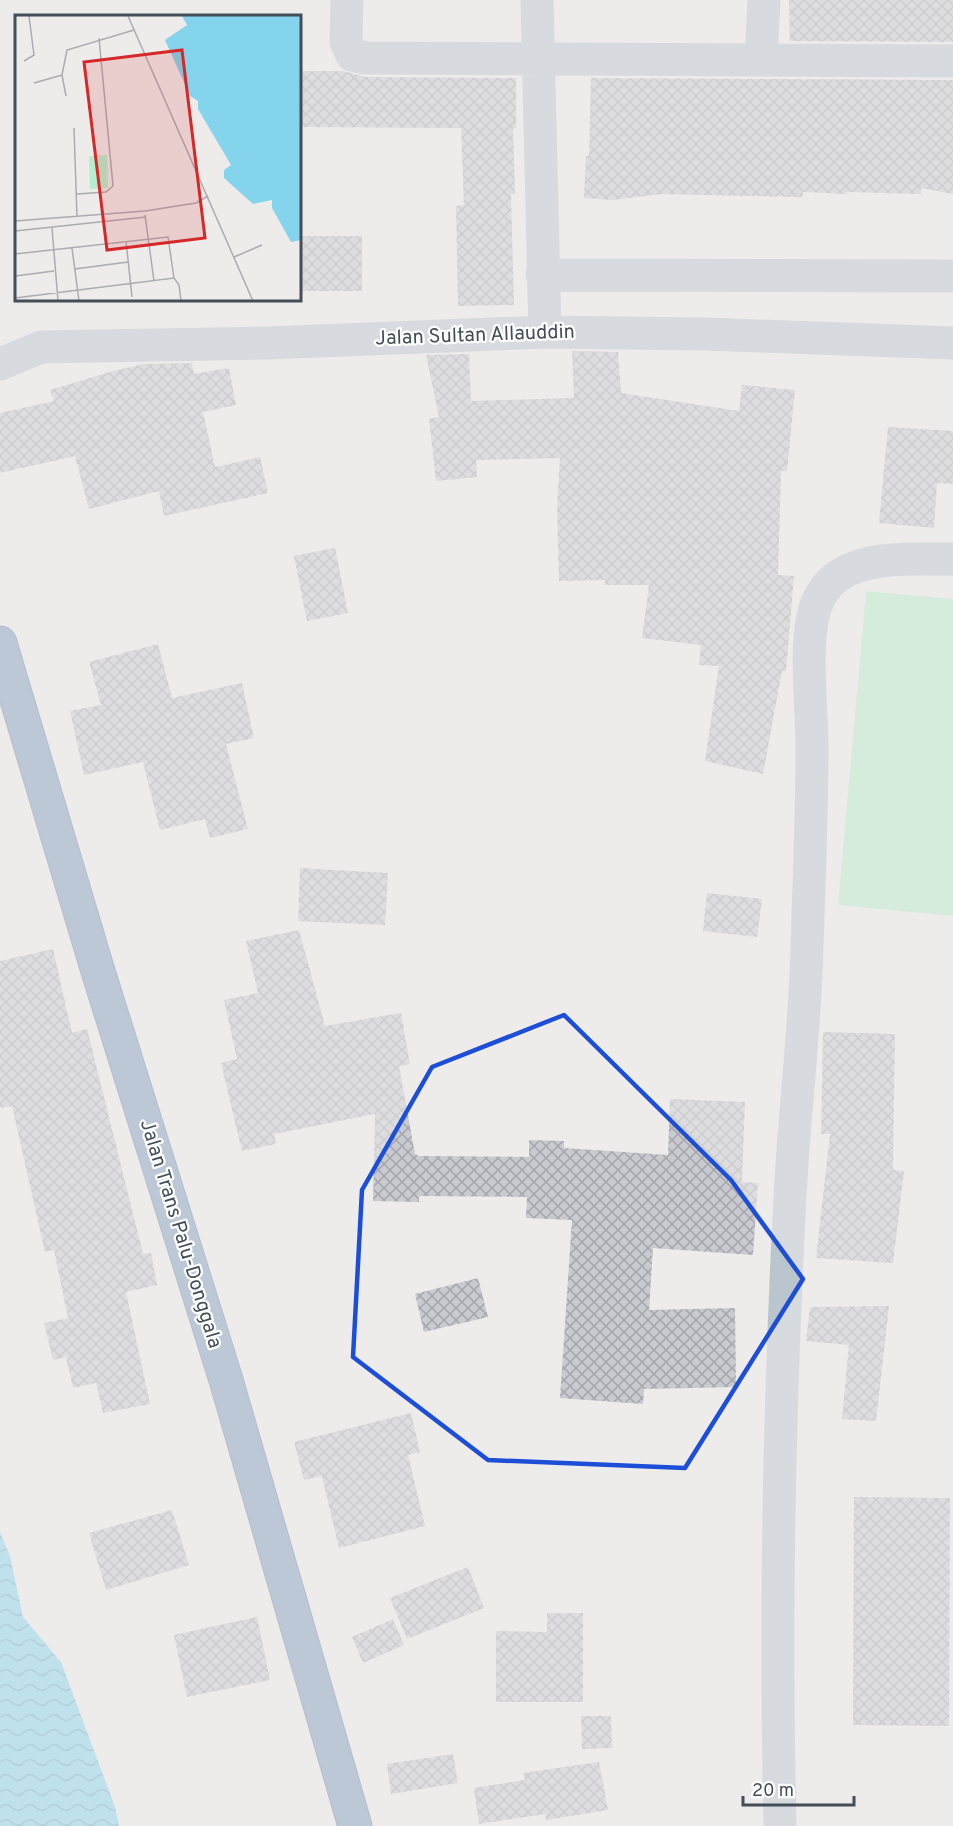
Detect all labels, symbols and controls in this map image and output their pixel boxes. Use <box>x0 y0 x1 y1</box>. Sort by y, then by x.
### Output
inset map <box>15 15 302 302</box>
street label: Jalan Sultan Allauddin <box>375 320 575 352</box>
street label: Jalan Trans Palu-Donggala <box>133 1116 227 1352</box>
scale bar <box>743 1769 854 1807</box>
text: 20 m <box>752 1780 794 1803</box>

